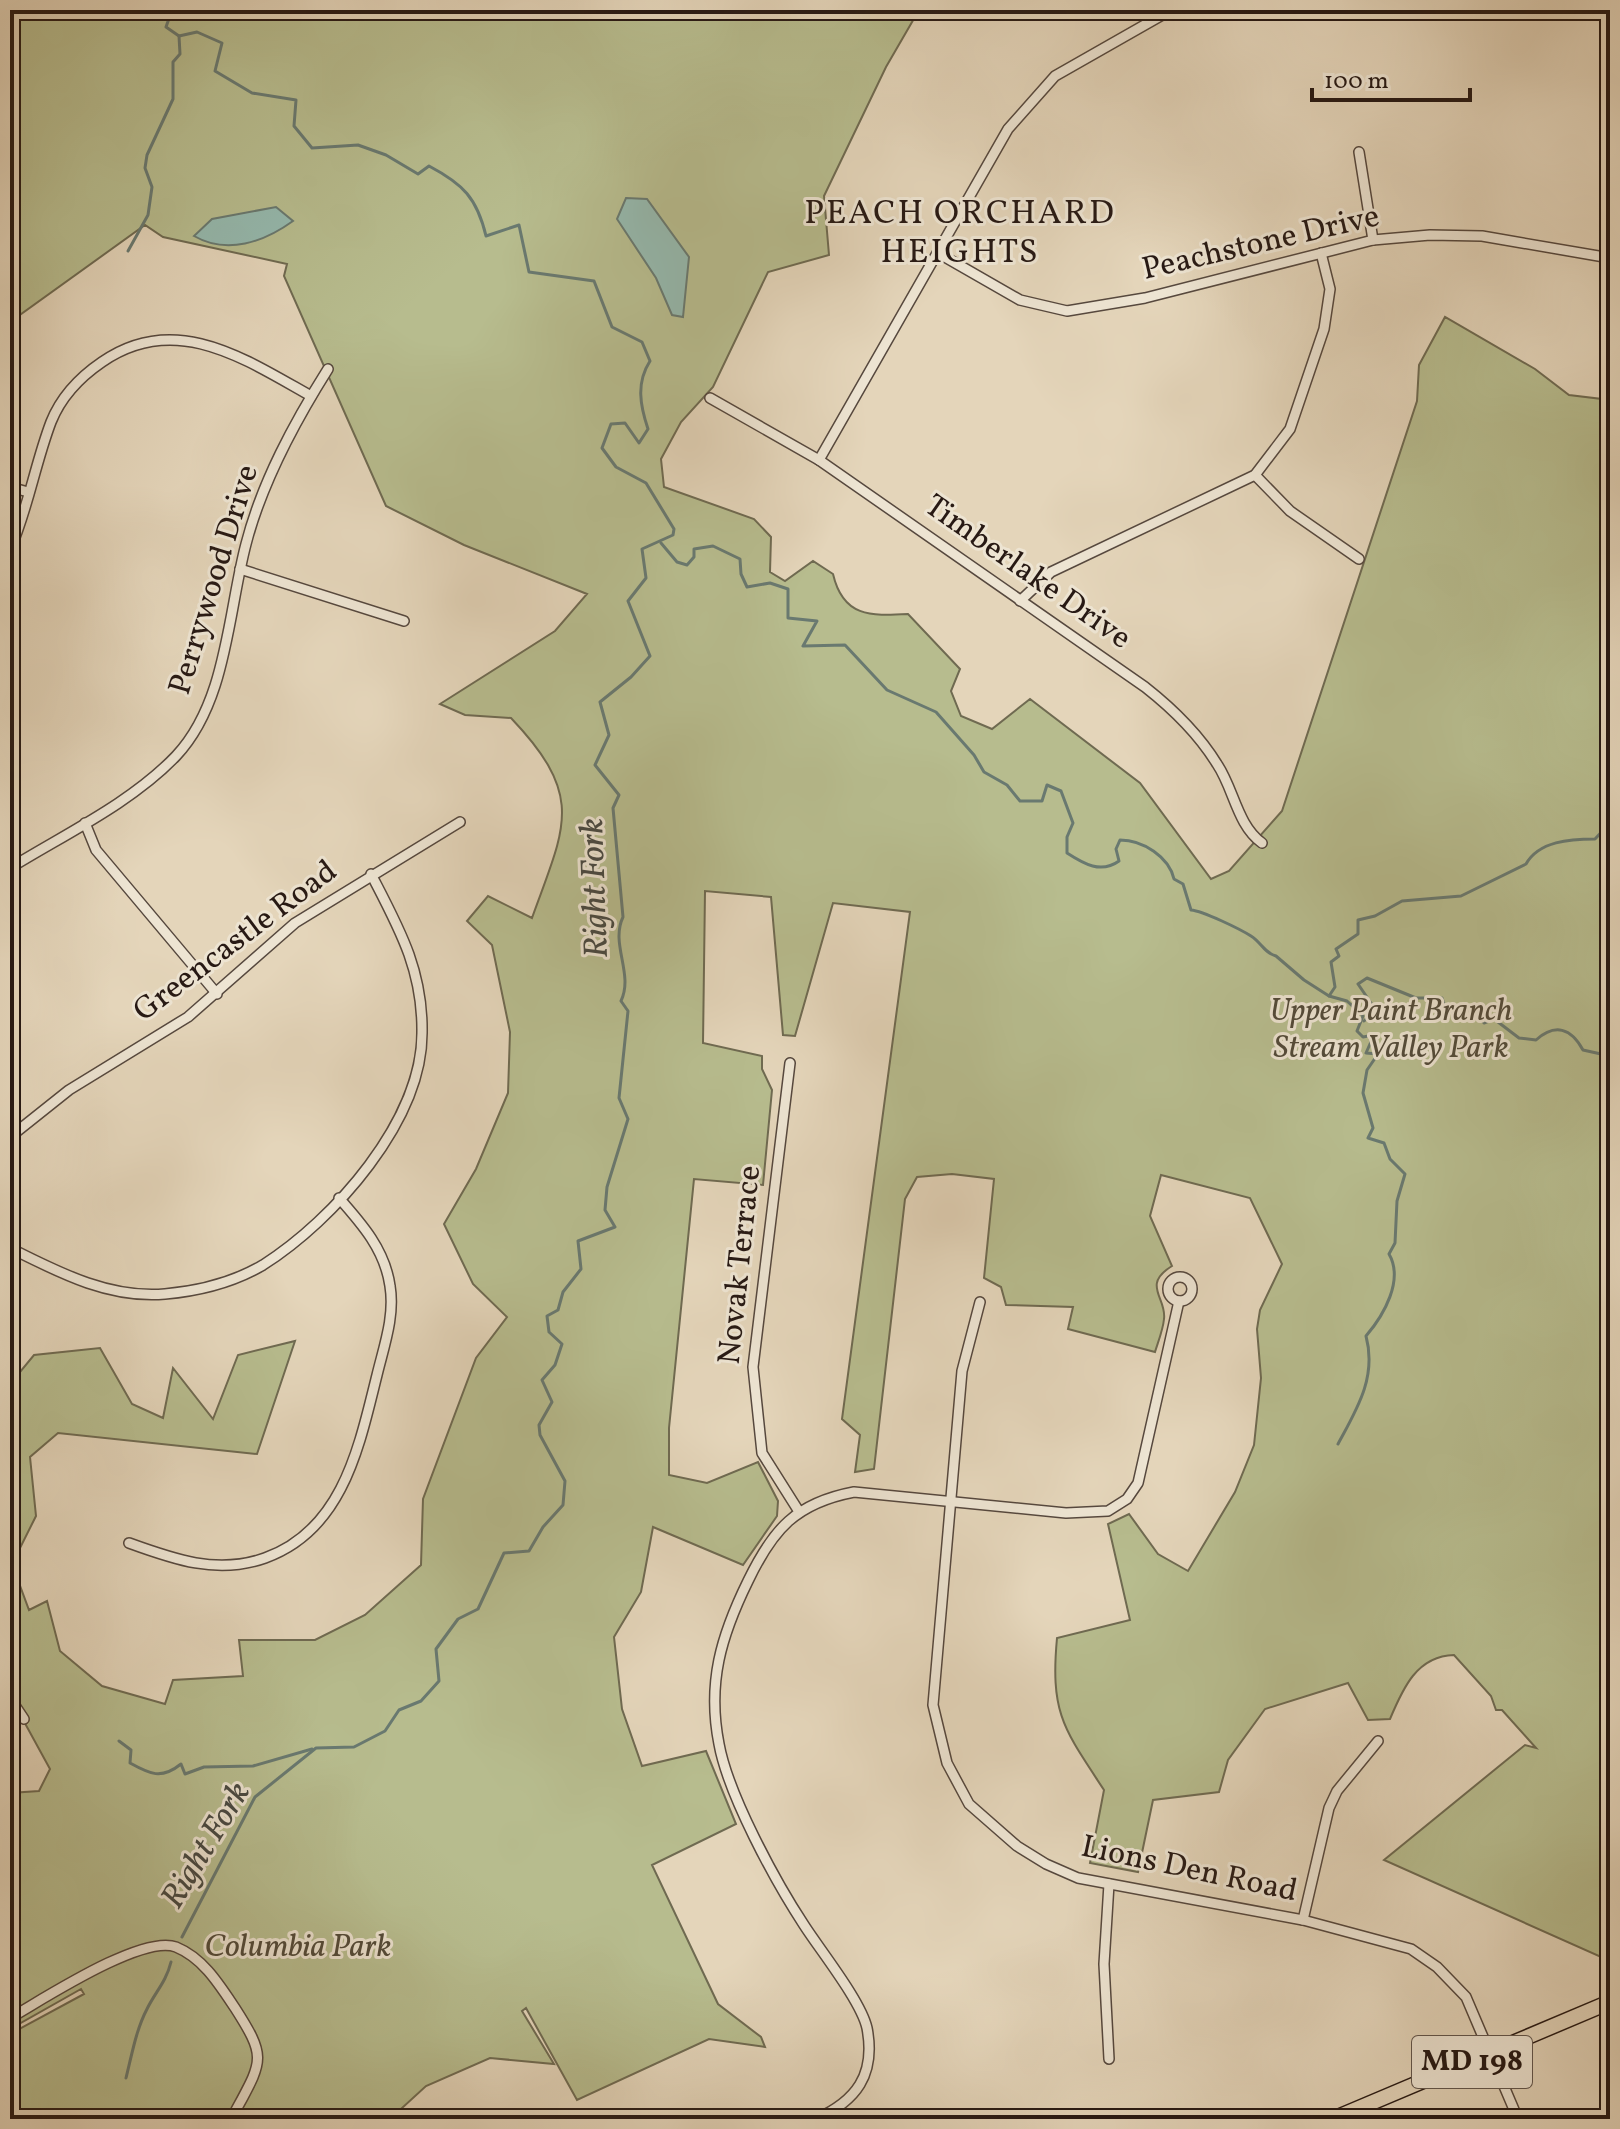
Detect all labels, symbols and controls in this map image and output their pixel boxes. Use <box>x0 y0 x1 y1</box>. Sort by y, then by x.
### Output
scale bar <box>1312 52 1470 102</box>
text: 100 m <box>1324 65 1389 99</box>
district label: PEACH ORCHARD HEIGHTS <box>804 191 1116 277</box>
street label: Peachstone Drive <box>1138 195 1384 293</box>
street label: Perrywood Drive <box>159 460 271 700</box>
street label: Timberlake Drive <box>915 485 1139 661</box>
water label: Right Fork <box>570 817 622 959</box>
street label: Greencastle Road <box>125 851 347 1033</box>
park label: Upper Paint Branch Stream Valley Park <box>1270 990 1512 1071</box>
street label: Novak Terrace <box>709 1163 773 1367</box>
water label: Right Fork <box>151 1774 263 1918</box>
street label: Lions Den Road <box>1077 1826 1301 1914</box>
park label: Columbia Park <box>205 1926 392 1970</box>
road number: MD 198 <box>1412 2036 1532 2088</box>

